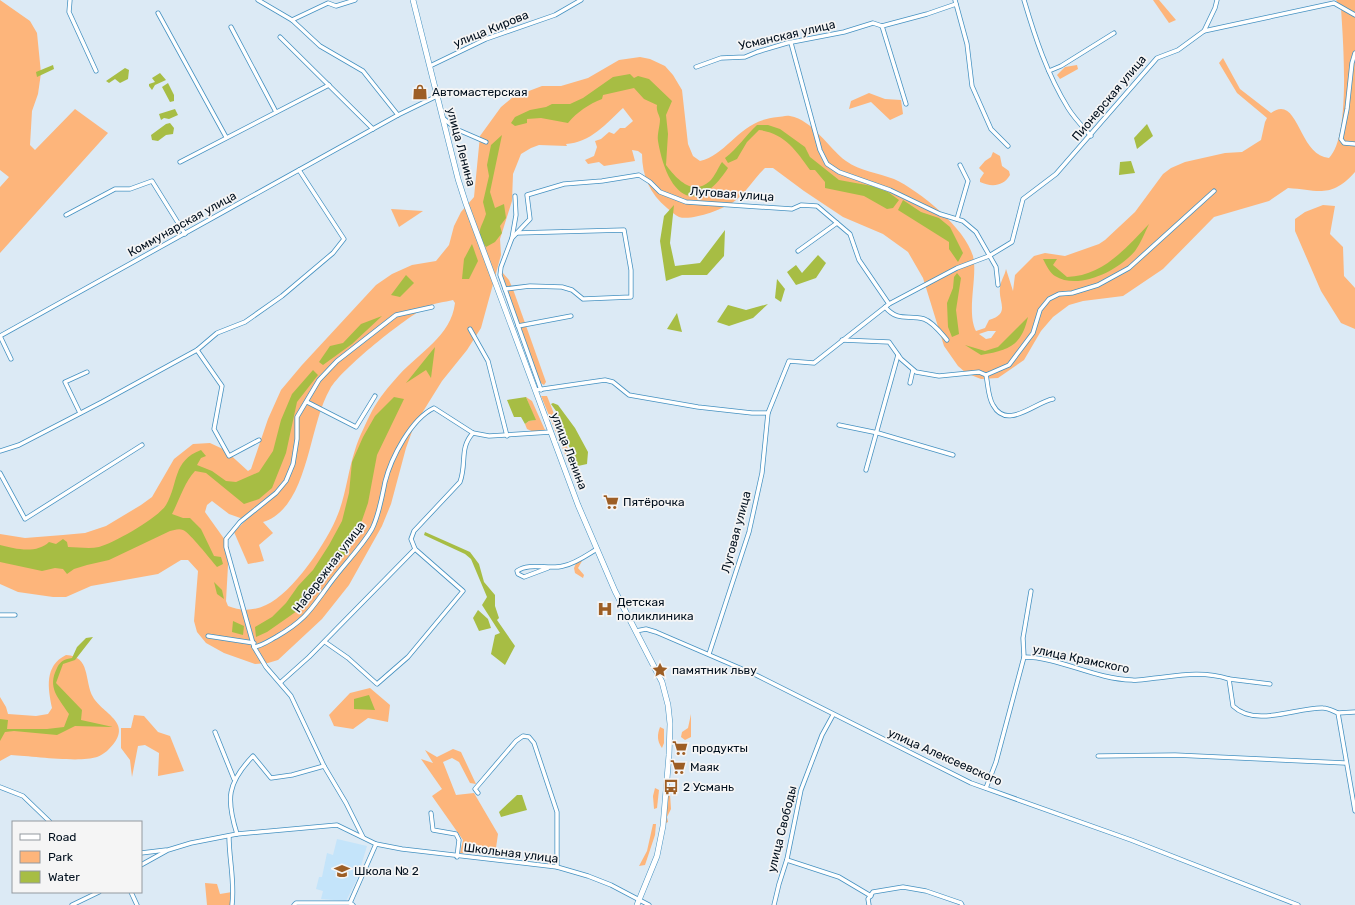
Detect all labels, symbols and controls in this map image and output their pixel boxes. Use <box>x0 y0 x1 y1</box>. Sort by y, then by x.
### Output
street label: улица Кирова <box>451 8 531 50</box>
street label: Усманская улица <box>737 17 837 53</box>
street label: Пионерская улица <box>1069 52 1149 144</box>
shop icon: Автомастерская <box>411 83 429 101</box>
place label: Автомастерская <box>432 85 527 99</box>
street label: улица Ленина <box>444 106 478 188</box>
street label: Луговая улица <box>689 184 775 204</box>
street label: Коммунарская улица <box>125 188 239 260</box>
street label: улица Ленина <box>548 411 590 491</box>
street label: Луговая улица <box>718 489 754 575</box>
supermarket icon: Пятёрочка <box>602 493 620 511</box>
place label: Пятёрочка <box>623 495 685 509</box>
street label: Набережная улица <box>290 519 368 615</box>
place label: Детская поликлиника <box>617 595 694 623</box>
hospital icon: Детская поликлиника <box>596 600 614 618</box>
street label: улица Крамского <box>1031 642 1131 676</box>
place icon: памятник льву <box>651 661 669 679</box>
place label: памятник льву <box>672 663 757 677</box>
street label: улица Алексеевского <box>886 725 1004 789</box>
supermarket icon: продукты <box>671 739 689 757</box>
place label: продукты <box>692 741 748 755</box>
supermarket icon: Маяк <box>669 758 687 776</box>
place label: Маяк <box>690 760 720 774</box>
bus stop icon: 2 Усмань <box>662 778 680 796</box>
place label: 2 Усмань <box>683 780 734 794</box>
street label: улица Свободы <box>764 784 800 874</box>
legend <box>12 821 142 893</box>
text: Road <box>48 830 76 844</box>
street label: Школьная улица <box>463 840 559 866</box>
text: Park <box>48 850 74 864</box>
school or university icon: Школа № 2 <box>333 862 351 880</box>
place label: Школа № 2 <box>354 864 419 878</box>
text: Water <box>48 870 80 884</box>

